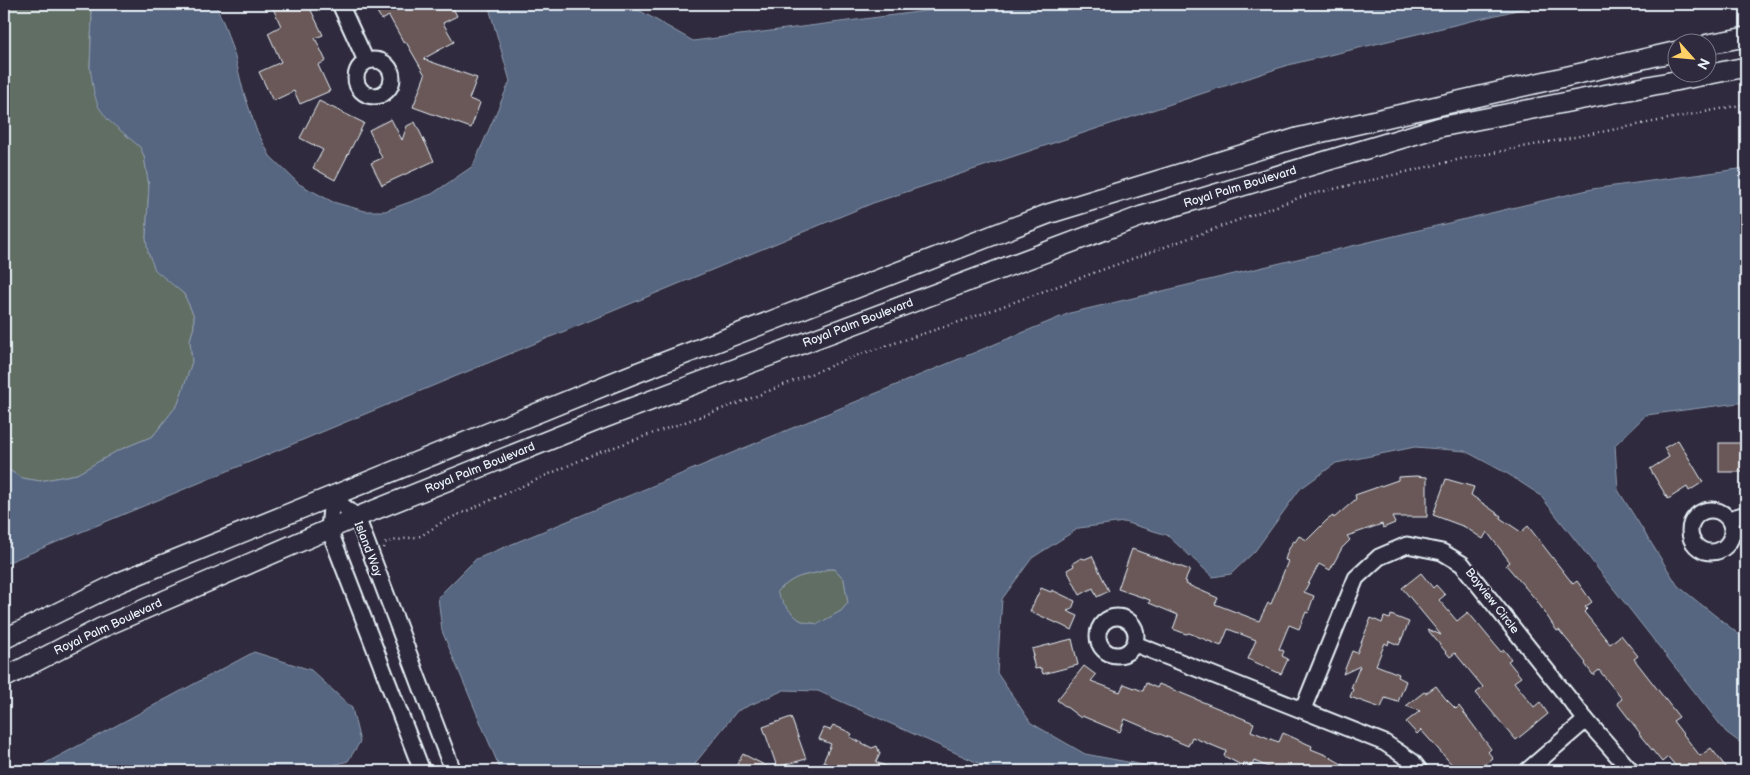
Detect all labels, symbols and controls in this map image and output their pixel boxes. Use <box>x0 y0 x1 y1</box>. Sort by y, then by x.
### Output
north arrow <box>1668 32 1718 82</box>
text: N <box>1693 55 1713 72</box>
street label: Royal Palm Boulevard <box>1182 163 1298 211</box>
street label: Royal Palm Boulevard <box>801 295 916 351</box>
street label: Royal Palm Boulevard <box>423 439 537 497</box>
street label: Island Way <box>351 519 386 579</box>
street label: Bayview Circle <box>1462 565 1522 637</box>
street label: Royal Palm Boulevard <box>52 595 164 659</box>

